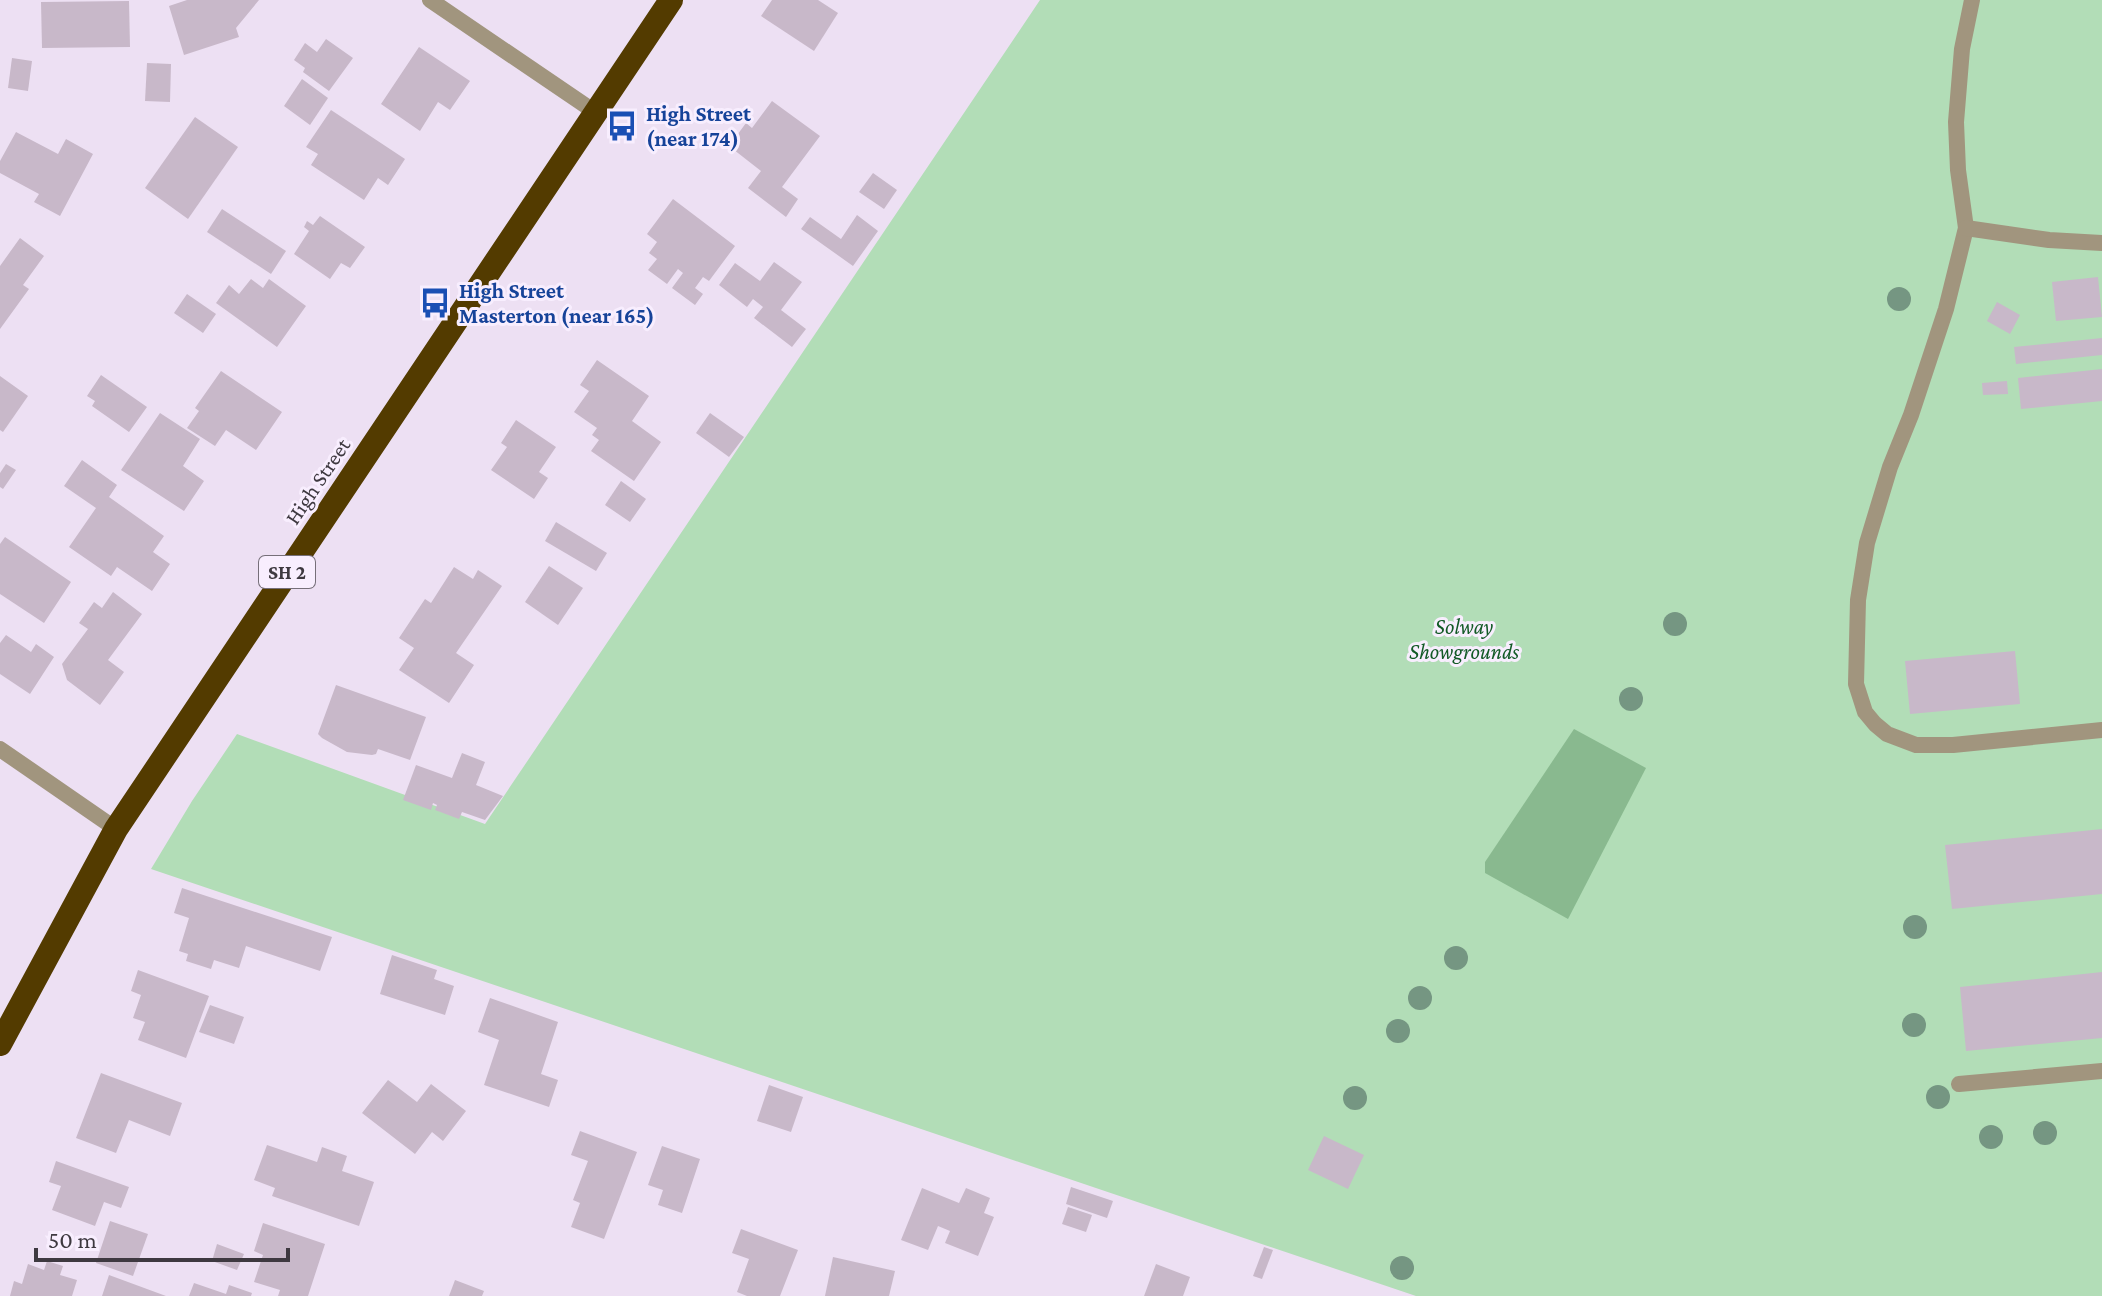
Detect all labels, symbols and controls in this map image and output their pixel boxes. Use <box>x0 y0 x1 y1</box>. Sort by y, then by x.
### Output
place label: High Street (near 174) <box>646 101 752 152</box>
bus stop icon: High Street (near 174) <box>605 109 639 143</box>
place label: High Street Masterton (near 165) <box>459 278 655 329</box>
bus stop icon: High Street Masterton (near 165) <box>418 286 452 320</box>
street label: High Street <box>280 433 356 529</box>
road number: SH 2 <box>259 556 315 588</box>
park label: Solway Showgrounds <box>1409 614 1519 664</box>
scale bar <box>36 1212 288 1262</box>
text: 50 m <box>48 1226 97 1253</box>

